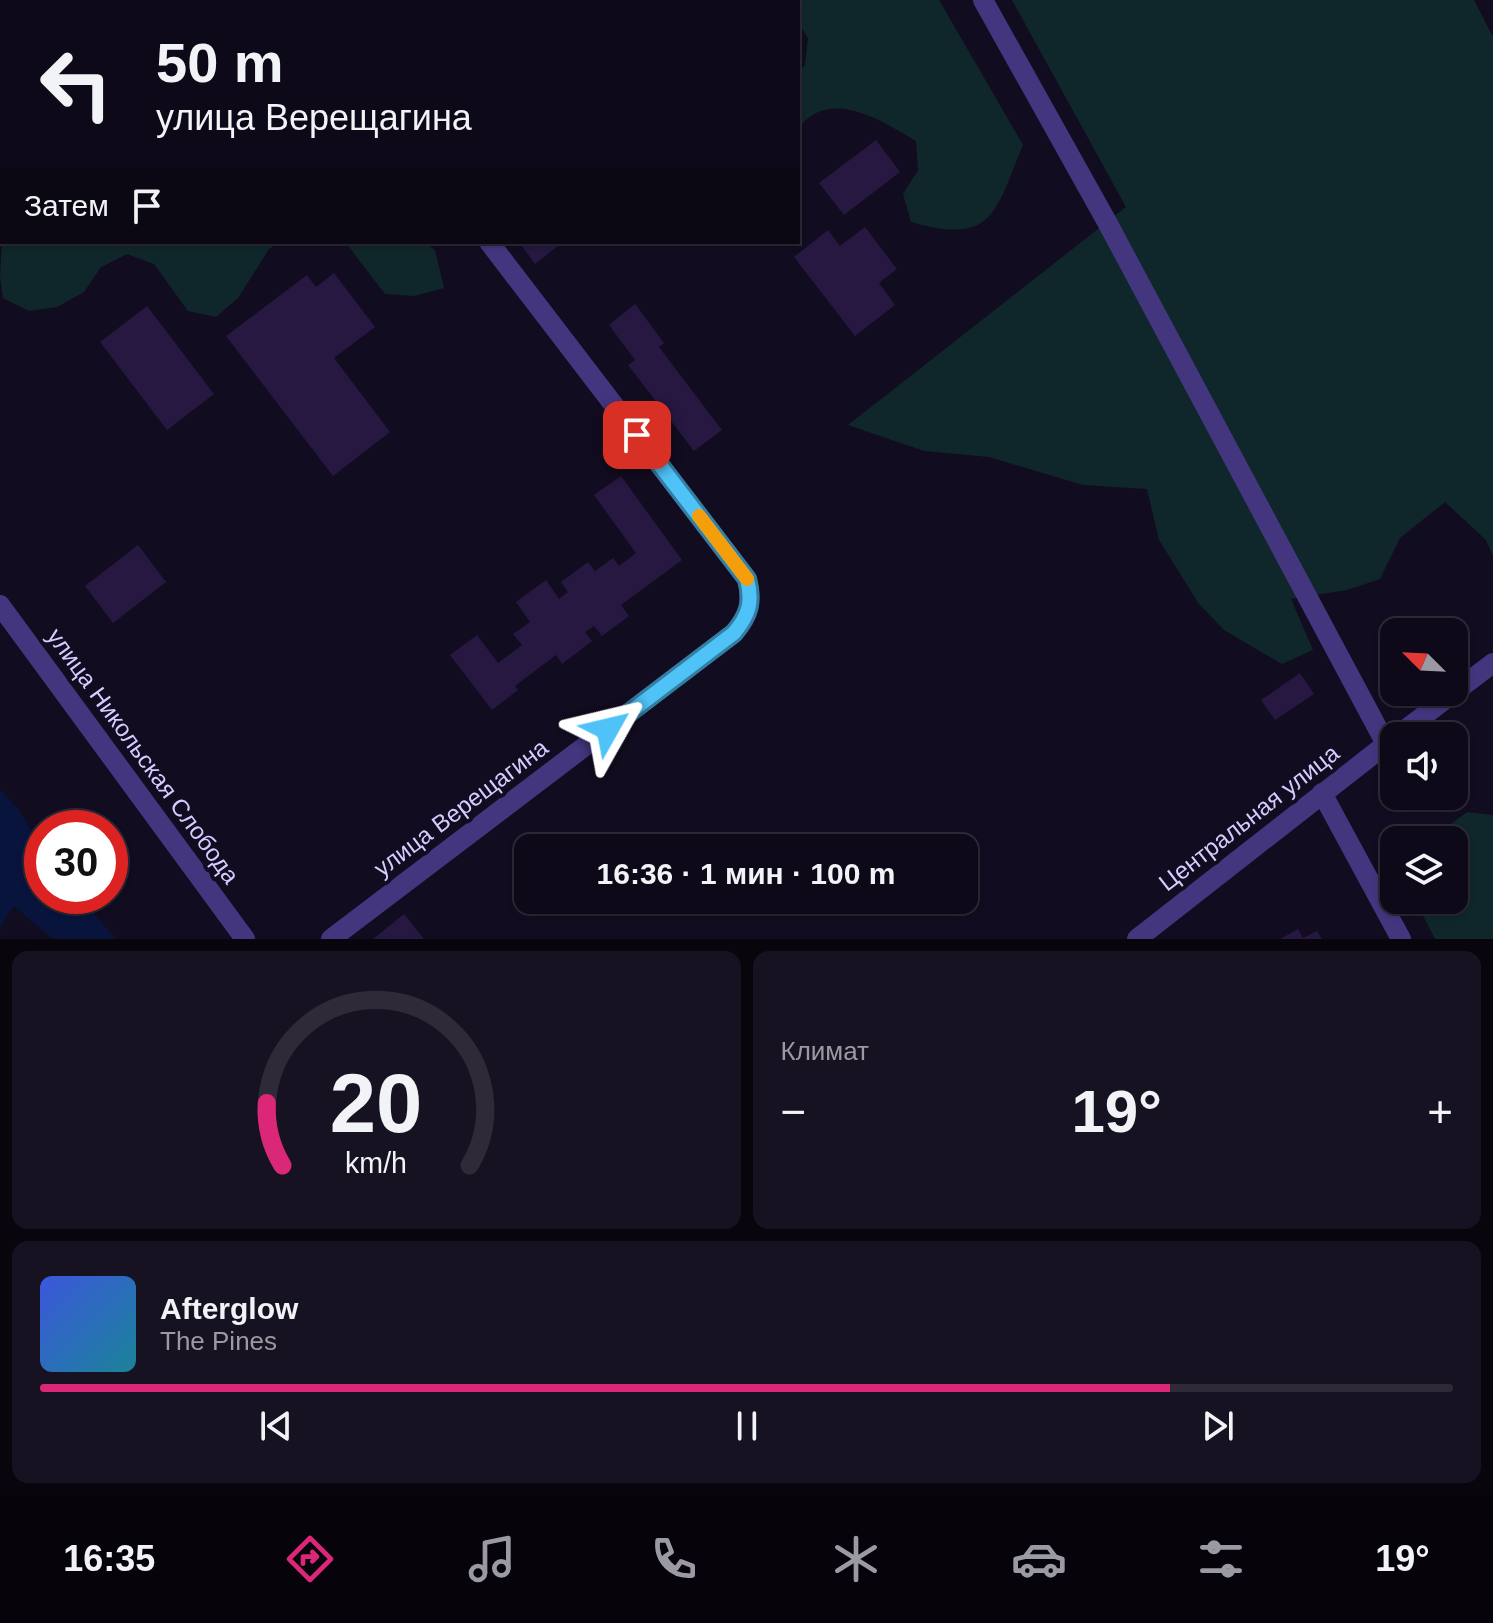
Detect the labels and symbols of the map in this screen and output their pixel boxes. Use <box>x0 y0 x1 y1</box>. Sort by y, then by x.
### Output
pin <box>603 401 671 469</box>
north arrow <box>1380 618 1468 706</box>
street label: улица Никольская Слобода <box>42 623 245 889</box>
position arrow <box>566 687 650 771</box>
street label: улица Верещагина <box>368 733 553 882</box>
street label: Центральная улица <box>1153 739 1345 896</box>
speed limit sign: 30 <box>24 810 128 914</box>

